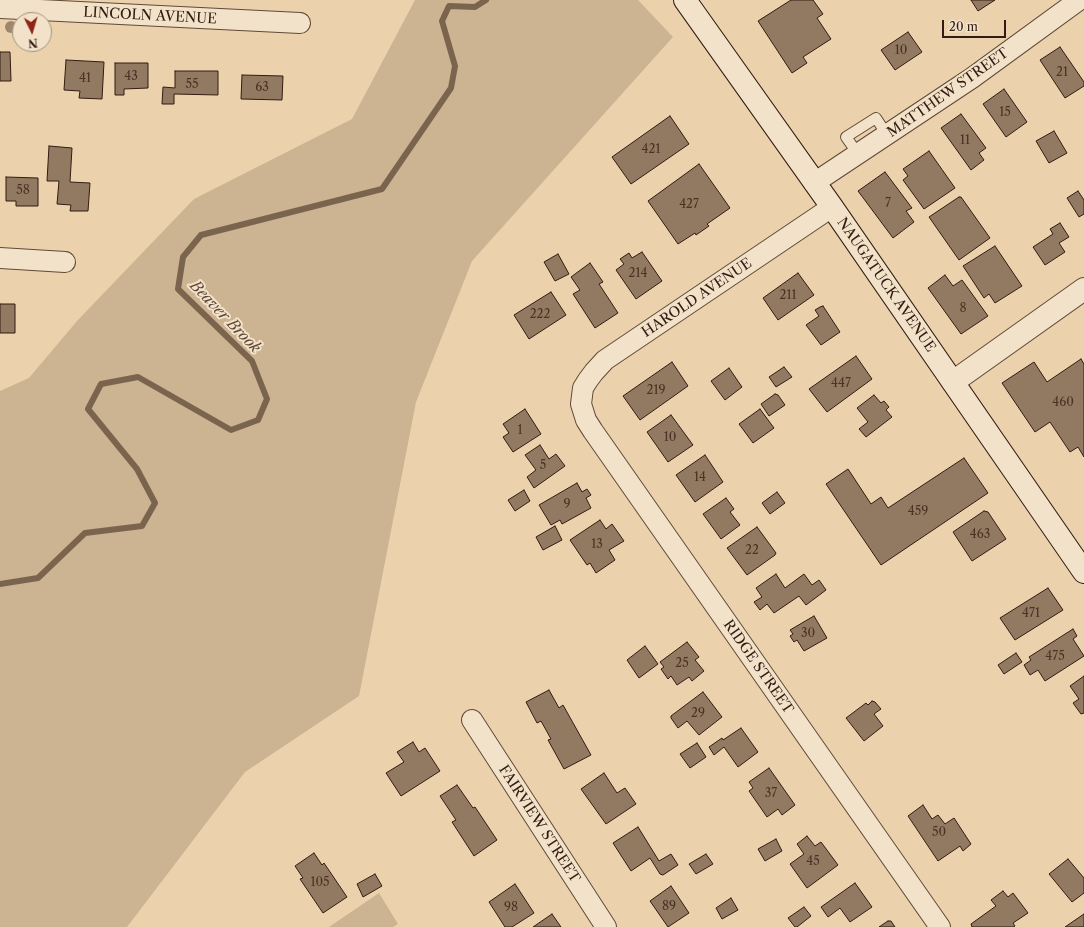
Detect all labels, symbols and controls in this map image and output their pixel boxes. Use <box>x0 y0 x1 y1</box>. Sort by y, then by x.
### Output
street label: LINCOLN AVENUE <box>83 4 217 28</box>
north arrow <box>12 12 52 52</box>
scale bar <box>944 12 1008 38</box>
text: 20 m <box>949 19 978 34</box>
text: N <box>28 36 38 50</box>
house number: 10 <box>895 44 907 58</box>
street label: MATTHEW STREET <box>884 45 1012 141</box>
house number: 21 <box>1056 66 1068 80</box>
house number: 43 <box>124 70 138 84</box>
house number: 41 <box>79 72 91 86</box>
house number: 55 <box>185 78 199 92</box>
house number: 63 <box>255 81 269 95</box>
house number: 15 <box>999 106 1011 120</box>
house number: 11 <box>960 134 970 148</box>
house number: 421 <box>642 143 660 157</box>
house number: 58 <box>16 184 30 198</box>
house number: 7 <box>885 197 891 211</box>
house number: 427 <box>679 198 699 212</box>
street label: NAUGATUCK AVENUE <box>833 215 939 355</box>
street label: HAROLD AVENUE <box>639 255 755 341</box>
house number: 214 <box>629 267 647 281</box>
water label: Beaver Brook <box>186 277 264 357</box>
house number: 211 <box>780 289 796 303</box>
house number: 8 <box>959 302 967 316</box>
house number: 222 <box>530 308 550 322</box>
house number: 447 <box>831 377 851 391</box>
house number: 219 <box>647 384 665 398</box>
house number: 460 <box>1052 396 1074 410</box>
house number: 1 <box>517 424 523 438</box>
house number: 10 <box>664 431 676 445</box>
house number: 5 <box>540 459 546 473</box>
house number: 14 <box>694 471 706 485</box>
house number: 9 <box>563 498 571 512</box>
house number: 459 <box>908 505 928 519</box>
house number: 463 <box>970 528 990 542</box>
house number: 13 <box>591 538 603 552</box>
house number: 22 <box>745 544 759 558</box>
house number: 471 <box>1022 607 1040 621</box>
street label: RIDGE STREET <box>719 617 797 717</box>
house number: 30 <box>801 627 815 641</box>
house number: 475 <box>1045 650 1065 664</box>
house number: 25 <box>675 657 689 671</box>
house number: 29 <box>691 707 705 721</box>
street label: FAIRVIEW STREET <box>495 762 583 886</box>
house number: 37 <box>765 787 777 801</box>
house number: 50 <box>932 826 946 840</box>
house number: 45 <box>806 855 820 869</box>
house number: 105 <box>310 876 330 890</box>
house number: 89 <box>662 900 676 914</box>
house number: 98 <box>504 901 518 915</box>

